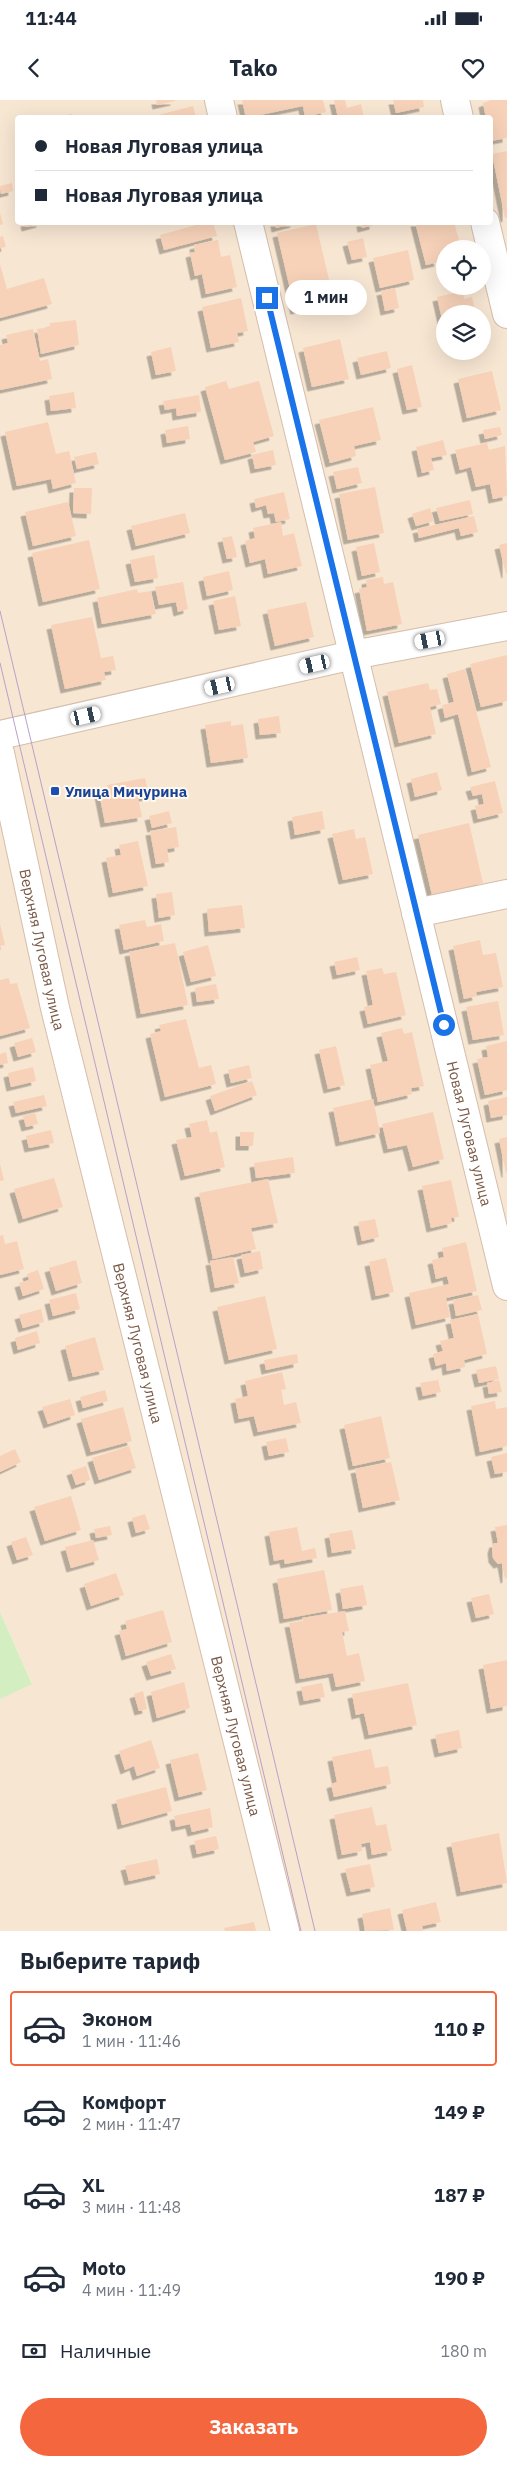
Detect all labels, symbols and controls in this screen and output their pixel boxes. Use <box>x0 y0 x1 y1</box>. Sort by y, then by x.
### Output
text: 11:44 <box>25 6 77 30</box>
text: Tako <box>229 53 278 82</box>
icon: back <box>20 54 48 82</box>
icon: heart <box>459 54 487 82</box>
text: Новая Луговая улица <box>65 134 263 158</box>
text: Новая Луговая улица <box>65 183 263 207</box>
map controls <box>436 240 491 360</box>
button: locate <box>436 240 491 295</box>
callout: 1 мин <box>284 280 367 316</box>
route end <box>256 287 278 309</box>
text: 1 мин <box>304 287 348 307</box>
button: layers <box>436 305 491 360</box>
car <box>413 630 446 650</box>
car <box>298 653 331 675</box>
car <box>203 675 236 697</box>
car <box>69 705 102 727</box>
place label: Улица Мичурина <box>65 782 188 801</box>
marker: Улица Мичурина <box>49 785 61 797</box>
street label: Верхняя Луговая улица <box>16 867 70 1032</box>
route start <box>433 1014 455 1036</box>
street label: Новая Луговая улица <box>443 1059 497 1208</box>
street label: Верхняя Луговая улица <box>109 1261 168 1425</box>
street label: Верхняя Луговая улица <box>207 1654 265 1818</box>
text: Выберите тариф <box>20 1946 200 1975</box>
icon: car <box>22 2006 67 2051</box>
text: Эконом <box>82 2007 153 2031</box>
text: 110 ₽ <box>434 2017 485 2041</box>
text: 1 мин · 11:46 <box>82 2031 181 2051</box>
icon: car <box>22 2089 67 2134</box>
text: Комфорт <box>82 2090 166 2114</box>
text: 149 ₽ <box>434 2100 485 2124</box>
text: 2 мин · 11:47 <box>82 2114 181 2134</box>
icon: car <box>22 2172 67 2217</box>
text: XL <box>82 2173 105 2197</box>
text: 187 ₽ <box>434 2183 485 2207</box>
text: 3 мин · 11:48 <box>82 2197 181 2217</box>
icon: car <box>22 2255 67 2300</box>
text: Moto <box>82 2256 126 2280</box>
text: 190 ₽ <box>434 2266 485 2290</box>
text: 4 мин · 11:49 <box>82 2280 181 2300</box>
icon: cash <box>20 2337 48 2365</box>
text: Наличные <box>60 2339 151 2363</box>
text: 180 m <box>440 2341 487 2361</box>
button: Заказать <box>20 2398 487 2456</box>

